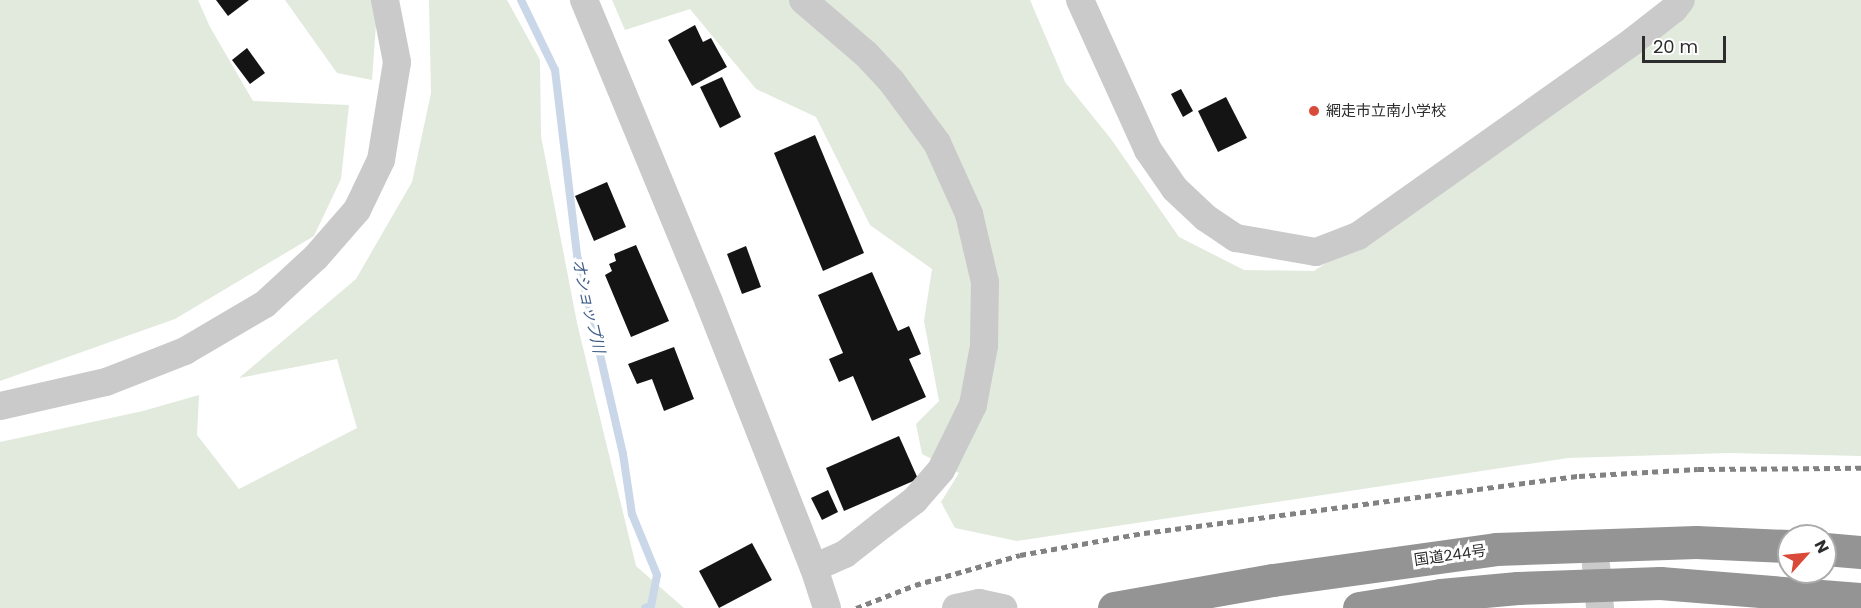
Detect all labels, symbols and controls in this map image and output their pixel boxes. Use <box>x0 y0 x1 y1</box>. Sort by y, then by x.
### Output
scale bar <box>1645 24 1729 62</box>
text: 20 m <box>1653 34 1698 59</box>
place label: 網走市立南小学校 <box>1326 102 1446 120</box>
marker: 網走市立南小学校 <box>1307 104 1321 118</box>
water label: オショップ川 <box>568 257 608 355</box>
north arrow <box>1777 524 1837 584</box>
text: N <box>1809 536 1835 557</box>
street label: 国道244号 <box>1413 541 1487 569</box>

